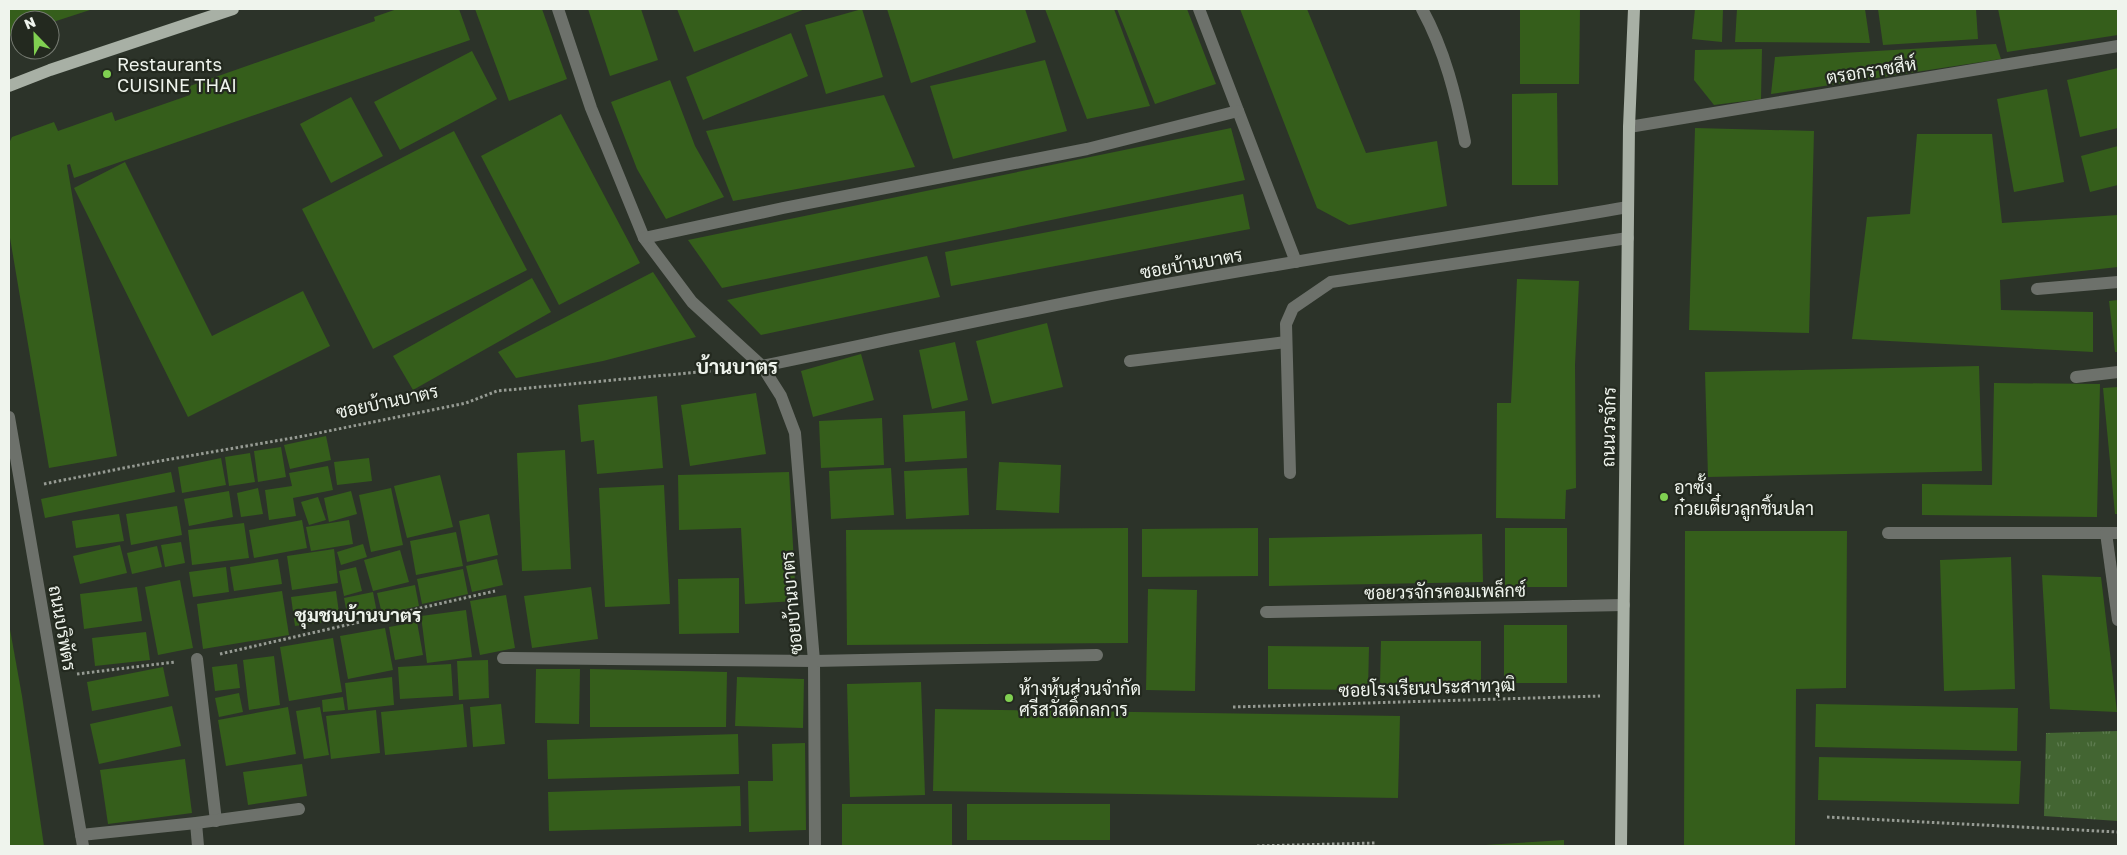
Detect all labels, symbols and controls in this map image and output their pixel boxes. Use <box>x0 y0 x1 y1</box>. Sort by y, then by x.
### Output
north arrow <box>10 10 60 60</box>
text: N <box>22 13 38 32</box>
street label: ตรอกราชสีห์ <box>1824 51 1918 88</box>
place label: Restaurants CUISINE THAI <box>117 53 237 96</box>
marker: Restaurants CUISINE THAI <box>101 68 113 80</box>
street label: ซอยบ้านบาตร <box>1138 243 1244 283</box>
district label: บ้านบาตร <box>696 354 778 378</box>
street label: ซอยบ้านบาตร <box>334 379 440 423</box>
street label: ถนนวรจักร <box>1596 386 1620 467</box>
place label: อาซั้ง ก๋วยเตี๋ยวลูกชิ้นปลา <box>1674 473 1814 522</box>
marker: อาซั้ง ก๋วยเตี๋ยวลูกชิ้นปลา <box>1658 491 1670 503</box>
street label: ซอยบ้านบาตร <box>775 550 806 656</box>
street label: ซอยวรจักรคอมเพล็กซ์ <box>1364 577 1526 603</box>
street label: ถนนบริพัตร <box>45 584 81 673</box>
district label: ชุมชนบ้านบาตร <box>295 603 421 630</box>
street label: ซอยโรงเรียนประสาทวุฒิ <box>1338 672 1516 703</box>
place label: ห้างหุ้นส่วนจำกัด ศรีสวัสดิ์กลการ <box>1019 677 1141 720</box>
marker: ห้างหุ้นส่วนจำกัด ศรีสวัสดิ์กลการ <box>1003 692 1015 704</box>

